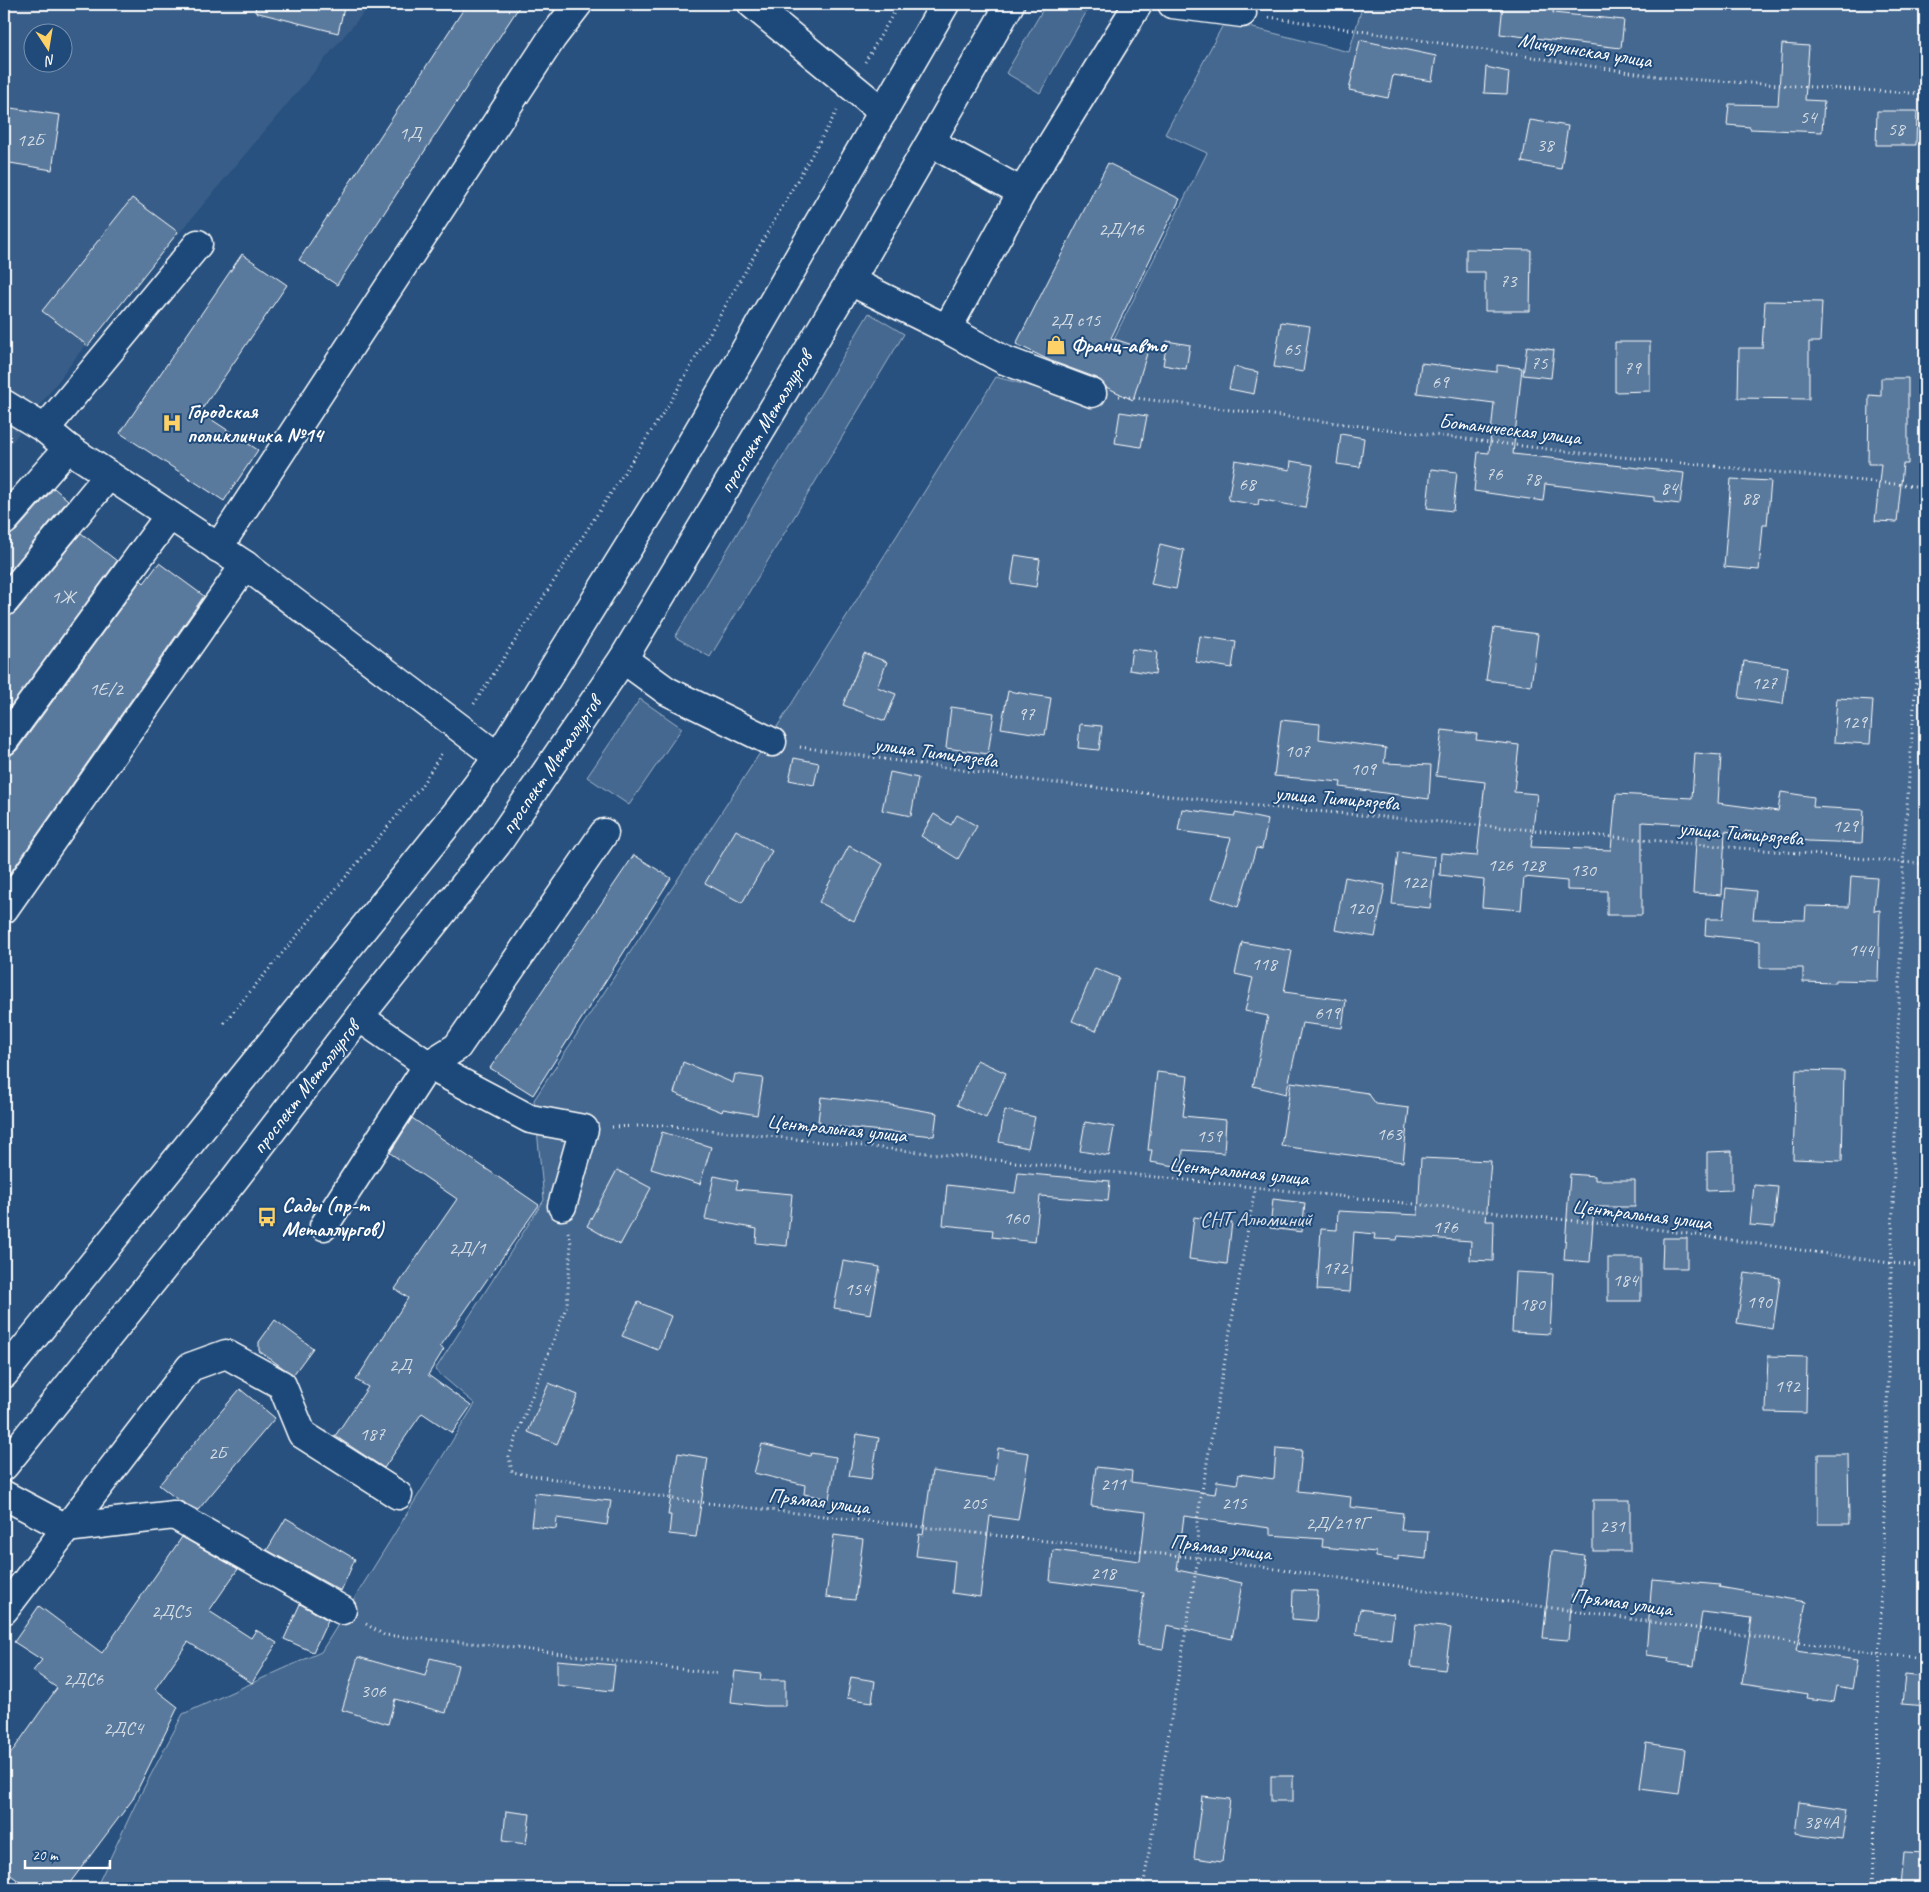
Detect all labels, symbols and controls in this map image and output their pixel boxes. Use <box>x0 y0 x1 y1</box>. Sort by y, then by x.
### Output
north arrow <box>22 22 72 72</box>
street label: Мичуринская улица <box>1516 27 1655 74</box>
text: N <box>42 51 57 70</box>
house number: 54 <box>1799 105 1819 129</box>
house number: 58 <box>1887 117 1907 141</box>
house number: 1Д <box>399 121 423 145</box>
house number: 12Б <box>17 128 47 152</box>
house number: 38 <box>1536 133 1556 157</box>
house number: 2Д/16 <box>1098 217 1145 241</box>
house number: 73 <box>1499 269 1518 293</box>
house number: 2Д с15 <box>1050 308 1102 332</box>
place label: Франц-авто <box>1071 332 1169 358</box>
shop icon: Франц-авто <box>1045 334 1067 356</box>
house number: 65 <box>1283 337 1302 361</box>
street label: проспект Металлургов <box>713 342 820 498</box>
house number: 75 <box>1530 351 1549 375</box>
house number: 79 <box>1623 356 1642 380</box>
house number: 69 <box>1431 370 1450 394</box>
place label: Городская поликлиника №14 <box>187 398 325 448</box>
street label: Ботаническая улица <box>1438 407 1585 451</box>
hospital icon: Городская поликлиника №14 <box>161 412 183 434</box>
house number: 76 <box>1485 462 1504 486</box>
house number: 78 <box>1523 467 1543 491</box>
house number: 68 <box>1238 472 1258 496</box>
house number: 84 <box>1660 476 1680 500</box>
house number: 88 <box>1741 486 1761 510</box>
house number: 1Ж <box>51 585 77 609</box>
house number: 127 <box>1751 671 1778 695</box>
house number: 1Е/2 <box>89 677 124 701</box>
street label: проспект Металлургов <box>494 687 609 839</box>
house number: 97 <box>1017 702 1036 726</box>
house number: 129 <box>1841 710 1868 734</box>
street label: улица Тимирязева <box>871 730 1001 774</box>
house number: 107 <box>1284 739 1311 763</box>
house number: 109 <box>1350 757 1377 781</box>
street label: улица Тимирязева <box>1272 779 1402 817</box>
street label: улица Тимирязева <box>1676 814 1806 852</box>
house number: 129 <box>1832 814 1859 838</box>
house number: 126 <box>1487 853 1514 877</box>
house number: 128 <box>1519 853 1547 877</box>
house number: 130 <box>1570 858 1597 882</box>
house number: 122 <box>1401 870 1428 894</box>
house number: 120 <box>1347 896 1374 920</box>
house number: 144 <box>1848 938 1876 962</box>
house number: 118 <box>1251 952 1279 976</box>
house number: 619 <box>1314 1001 1341 1025</box>
street label: проспект Металлургов <box>246 1012 367 1159</box>
street label: Центральная улица <box>766 1108 910 1148</box>
house number: 163 <box>1376 1122 1403 1146</box>
house number: 159 <box>1196 1124 1223 1148</box>
street label: Центральная улица <box>1168 1151 1312 1191</box>
place label: Сады (пр-т Металлургов) <box>282 1192 386 1242</box>
street label: Центральная улица <box>1571 1193 1715 1236</box>
bus stop icon: Сады (пр-т Металлургов) <box>256 1206 278 1228</box>
house number: 160 <box>1003 1206 1030 1230</box>
park label: СНТ Алюминий <box>1200 1206 1313 1232</box>
house number: 176 <box>1432 1215 1459 1239</box>
house number: 2Д/1 <box>448 1236 487 1260</box>
house number: 172 <box>1322 1256 1349 1280</box>
house number: 184 <box>1612 1268 1640 1292</box>
house number: 154 <box>844 1277 872 1301</box>
house number: 190 <box>1746 1290 1773 1314</box>
house number: 180 <box>1519 1292 1546 1316</box>
house number: 2Д <box>389 1353 413 1377</box>
house number: 192 <box>1774 1374 1801 1398</box>
house number: 187 <box>359 1422 386 1446</box>
house number: 2Б <box>208 1441 229 1465</box>
house number: 211 <box>1100 1472 1127 1496</box>
street label: Прямая улица <box>767 1482 873 1520</box>
house number: 205 <box>961 1491 988 1515</box>
house number: 215 <box>1221 1491 1248 1515</box>
house number: 2Д/219Г <box>1306 1511 1373 1535</box>
house number: 231 <box>1599 1514 1626 1538</box>
street label: Прямая улица <box>1169 1528 1275 1566</box>
house number: 218 <box>1090 1561 1118 1585</box>
street label: Прямая улица <box>1570 1582 1676 1622</box>
house number: 2ДС5 <box>151 1599 192 1623</box>
house number: 2ДС6 <box>63 1667 104 1691</box>
house number: 306 <box>360 1679 387 1703</box>
house number: 2ДС4 <box>103 1716 145 1740</box>
house number: 384А <box>1803 1810 1840 1834</box>
scale bar <box>25 1837 110 1869</box>
text: 20 m <box>32 1846 59 1865</box>

